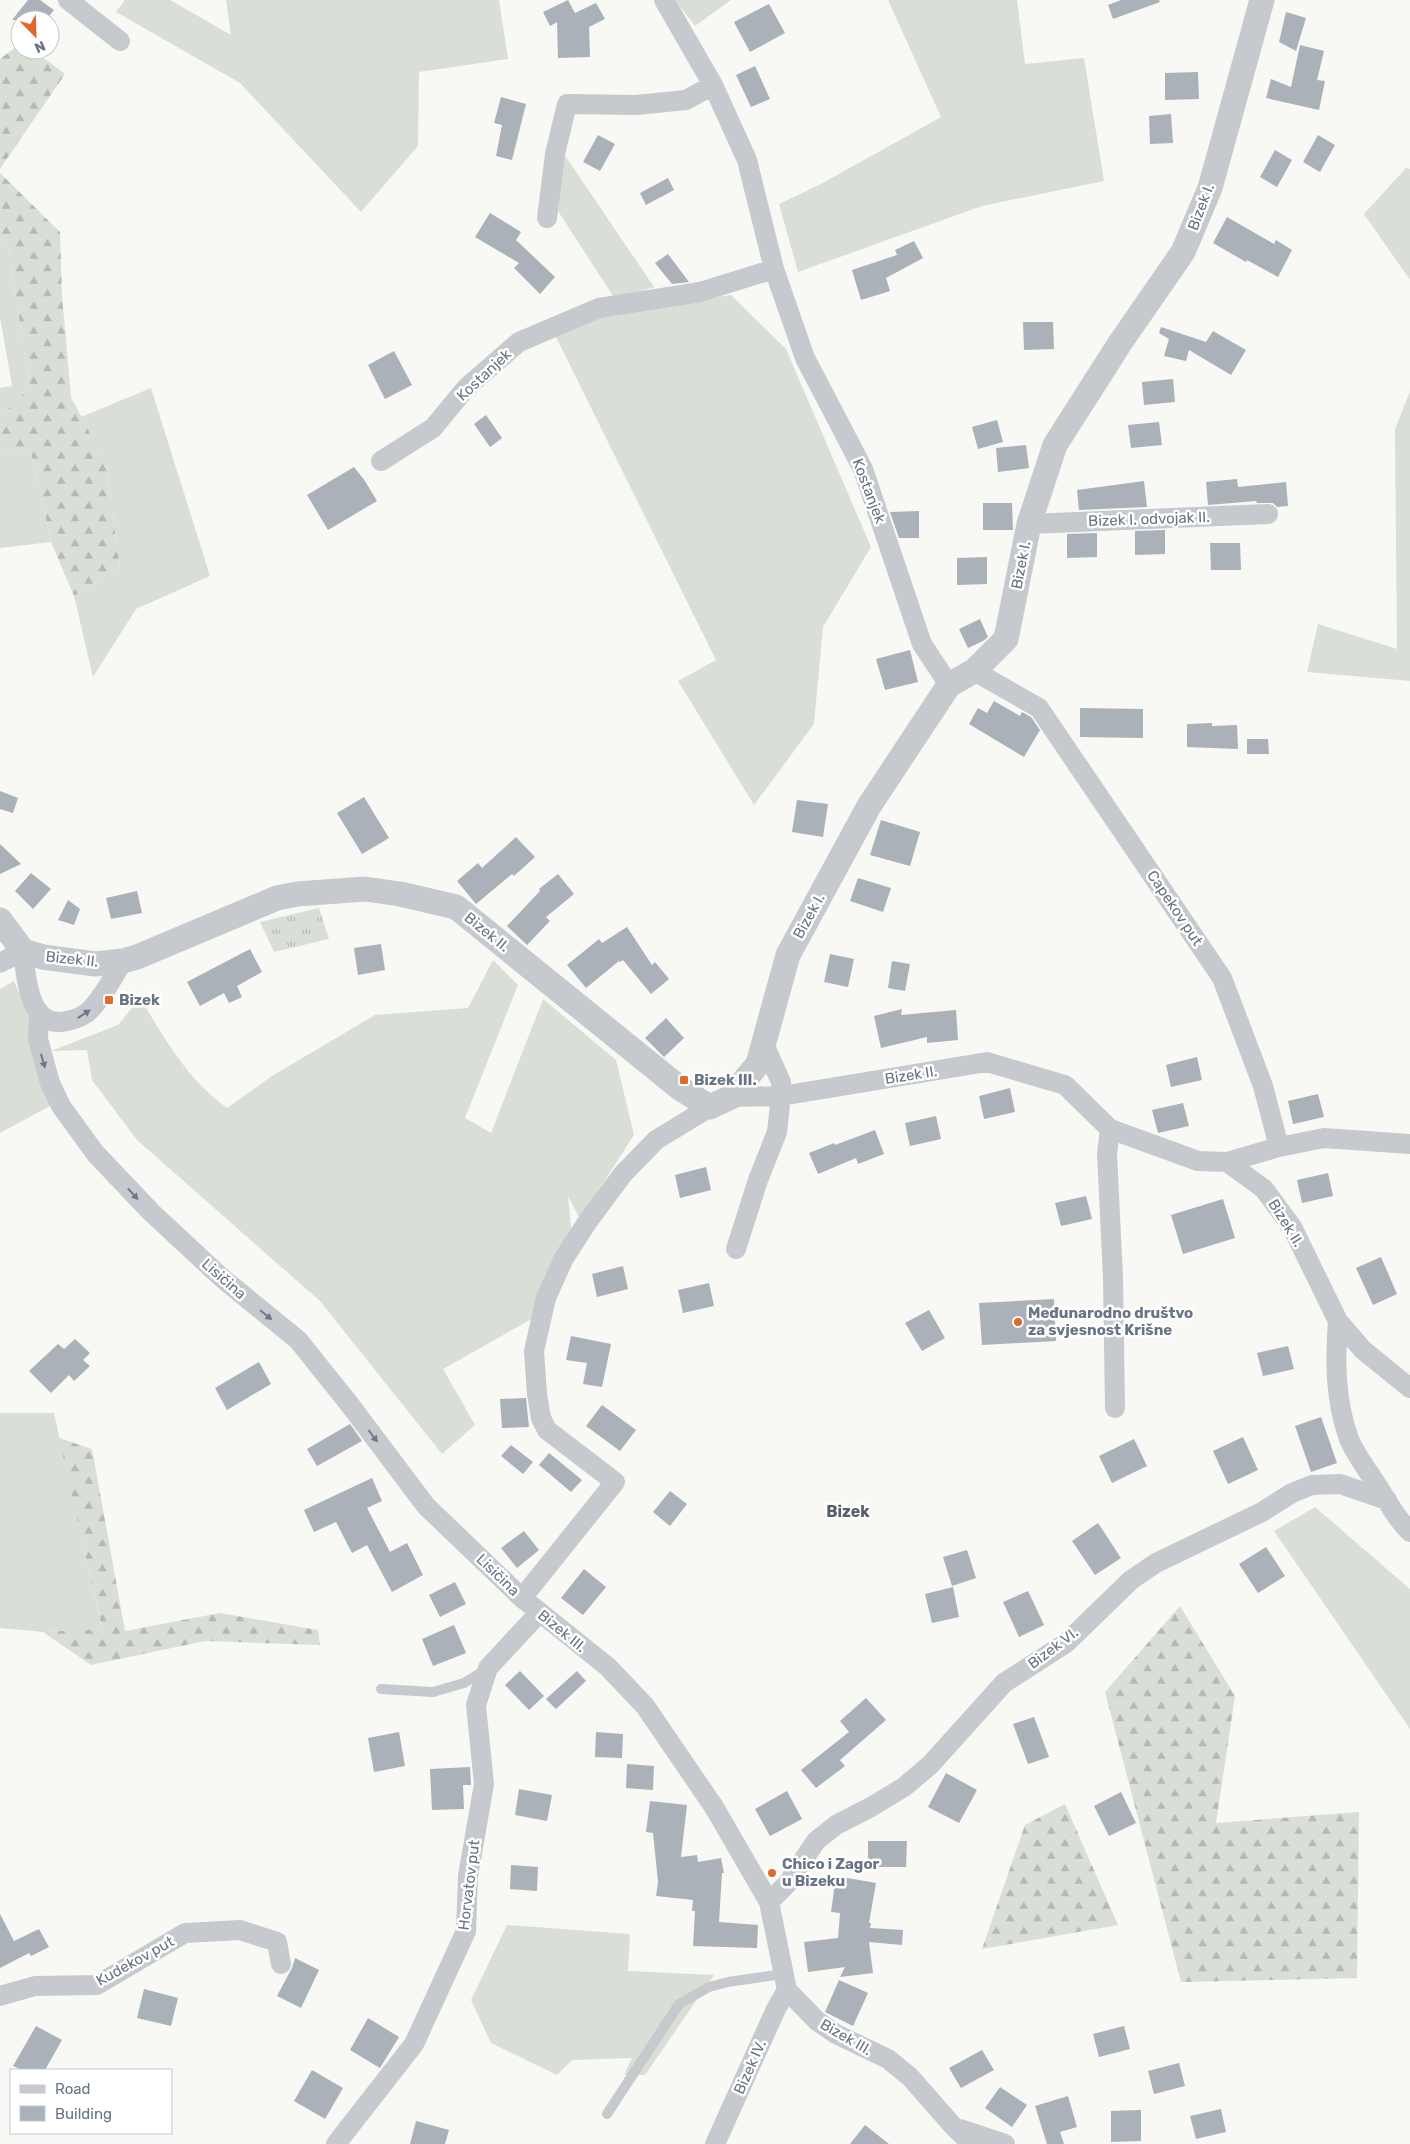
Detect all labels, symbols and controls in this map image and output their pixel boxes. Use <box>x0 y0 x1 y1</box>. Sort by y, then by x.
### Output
north arrow <box>10 10 60 60</box>
text: N <box>32 37 48 56</box>
street label: Bizek I. <box>1184 181 1218 233</box>
street label: Kostanjek <box>453 345 515 405</box>
street label: Kostanjek <box>848 456 890 526</box>
street label: Bizek I. odvojak II. <box>1088 508 1210 530</box>
street label: Bizek I. <box>1008 539 1034 591</box>
street label: Capekov put <box>1143 867 1207 949</box>
street label: Bizek I. <box>789 890 829 942</box>
street label: Bizek II. <box>461 908 513 956</box>
street label: Bizek II. <box>45 947 99 971</box>
place label: Bizek <box>119 991 160 1009</box>
marker: Bizek <box>103 994 115 1006</box>
one-way arrow <box>77 1009 90 1019</box>
one-way arrow <box>40 1053 48 1068</box>
street label: Bizek II. <box>884 1062 938 1088</box>
place label: Bizek III. <box>694 1071 757 1089</box>
marker: Bizek III. <box>678 1074 690 1086</box>
one-way arrow <box>127 1187 139 1199</box>
street label: Bizek II. <box>1264 1196 1308 1250</box>
street label: Lisičina <box>198 1255 250 1303</box>
place label: Međunarodno društvo za svjesnost Krišne <box>1028 1304 1193 1339</box>
one-way arrow <box>260 1309 273 1320</box>
marker: Međunarodno društvo za svjesnost Krišne <box>1012 1316 1024 1328</box>
one-way arrow <box>368 1429 379 1442</box>
district label: Bizek <box>826 1502 870 1521</box>
street label: Lisičina <box>473 1550 523 1600</box>
street label: Bizek III. <box>534 1606 590 1656</box>
street label: Bizek VI. <box>1024 1623 1082 1673</box>
street label: Horvatov put <box>455 1839 483 1931</box>
place label: Chico i Zagor u Bizeku <box>782 1855 880 1890</box>
marker: Chico i Zagor u Bizeku <box>766 1867 778 1879</box>
street label: Kudekov put <box>93 1932 177 1990</box>
street label: Bizek III. <box>817 2015 875 2059</box>
street label: Bizek IV. <box>730 2037 770 2097</box>
legend <box>10 2069 172 2134</box>
text: Road <box>55 2080 91 2098</box>
text: Building <box>55 2105 112 2123</box>

